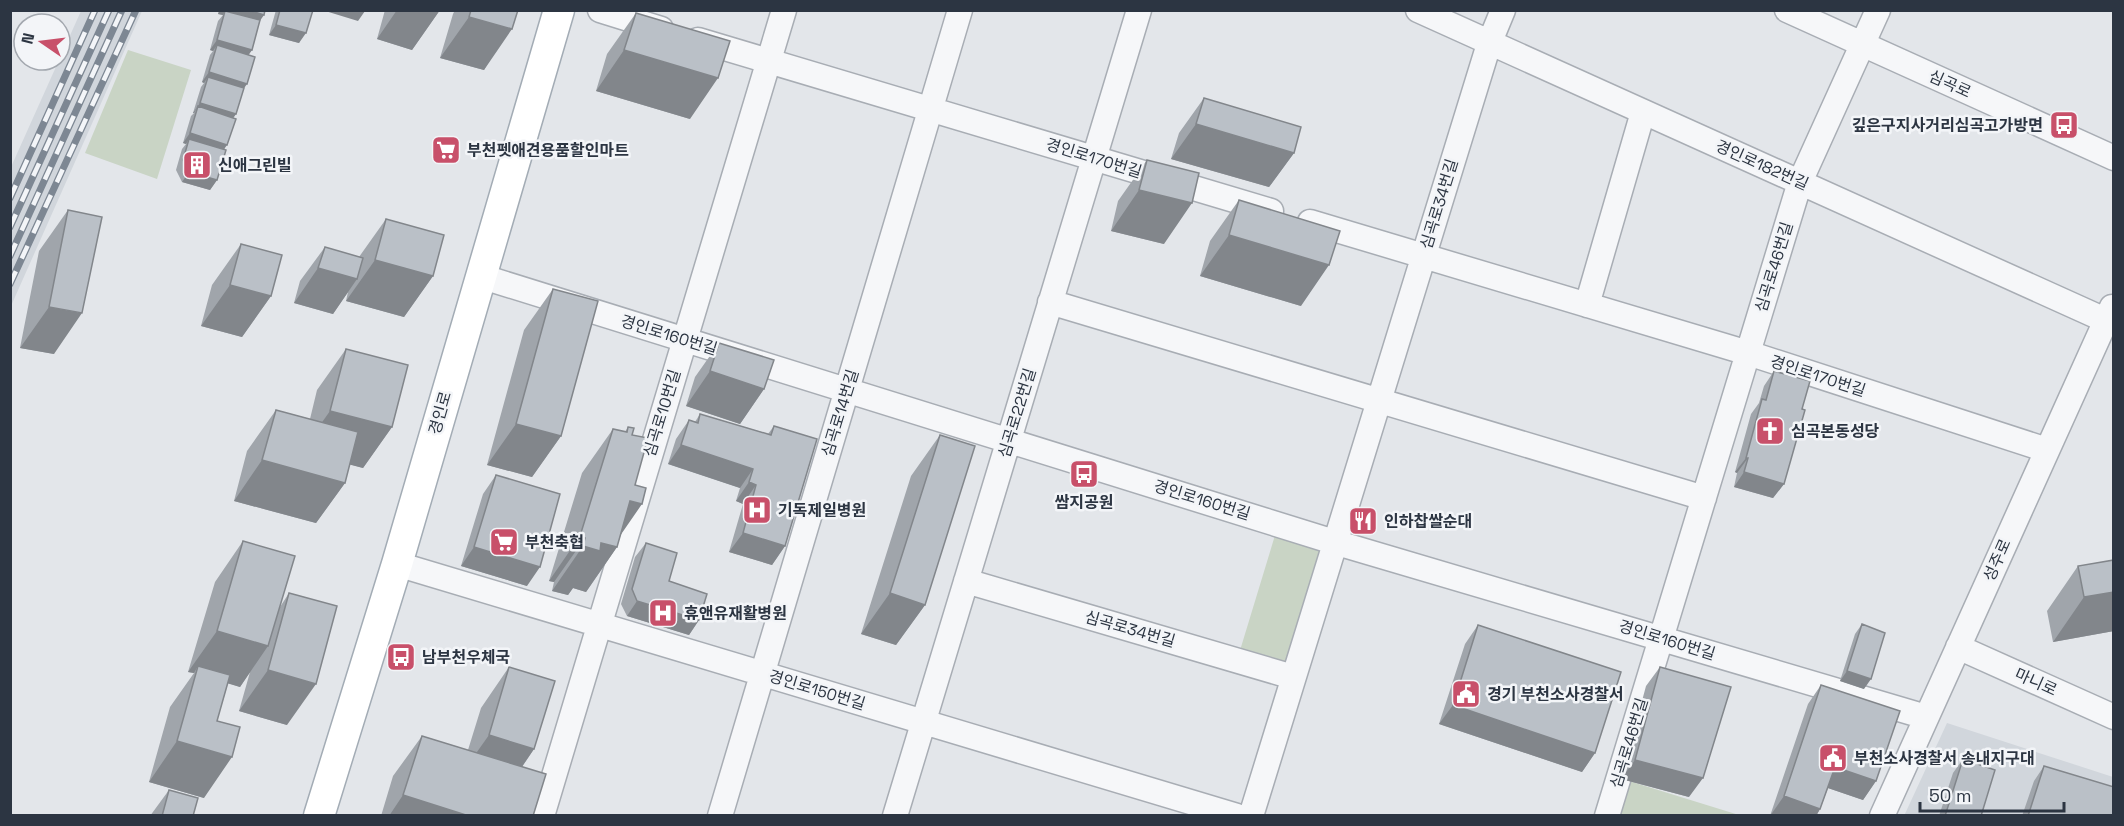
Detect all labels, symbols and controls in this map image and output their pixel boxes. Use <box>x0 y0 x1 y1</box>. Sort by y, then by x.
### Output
north arrow <box>12 12 72 72</box>
text: N <box>16 31 39 46</box>
street label: 심곡로 <box>1926 65 1975 103</box>
bus stop icon: 깊은구지사거리심곡고가방면 <box>2048 109 2080 141</box>
place label: 깊은구지사거리심곡고가방면 <box>1852 115 2043 136</box>
street label: 경인로170번길 <box>1043 133 1145 183</box>
supermarket icon: 부천펫애견용품할인마트 <box>430 134 462 166</box>
street label: 경인로182번길 <box>1712 135 1812 195</box>
place label: 부천펫애견용품할인마트 <box>467 140 629 161</box>
building icon: 신애그린빌 <box>181 149 213 181</box>
place label: 신애그린빌 <box>218 155 292 176</box>
street label: 심곡로34번길 <box>1415 156 1463 252</box>
street label: 심곡로46번길 <box>1750 219 1798 315</box>
street label: 경인로160번길 <box>618 310 720 360</box>
street label: 경인로170번길 <box>1767 351 1869 401</box>
street label: 심곡로22번길 <box>993 366 1041 460</box>
street label: 심곡로10번길 <box>639 367 685 459</box>
street label: 심곡로14번길 <box>817 367 863 459</box>
street label: 경인로 <box>424 389 456 437</box>
church icon: 심곡본동성당 <box>1754 415 1786 447</box>
place label: 심곡본동성당 <box>1791 421 1880 442</box>
bus stop icon: 쌈지공원 <box>1068 458 1100 490</box>
street label: 경인로160번길 <box>1151 475 1253 525</box>
place label: 쌈지공원 <box>1055 492 1113 513</box>
hospital icon: 기독제일병원 <box>741 494 773 526</box>
place label: 기독제일병원 <box>778 500 866 521</box>
restaurant icon: 인하찹쌀순대 <box>1347 505 1379 537</box>
place label: 인하찹쌀순대 <box>1384 511 1472 532</box>
supermarket icon: 부천축협 <box>488 526 520 558</box>
place label: 부천축협 <box>525 532 584 553</box>
street label: 성주로 <box>1978 535 2016 584</box>
hospital icon: 휴앤유재활병원 <box>647 597 679 629</box>
place label: 휴앤유재활병원 <box>684 603 787 624</box>
street label: 심곡로34번길 <box>1082 606 1178 652</box>
street label: 경인로160번길 <box>1616 615 1718 665</box>
bus stop icon: 남부천우체국 <box>385 641 417 673</box>
place label: 남부천우체국 <box>422 647 510 668</box>
street label: 마니로 <box>2012 663 2061 701</box>
street label: 경인로150번길 <box>766 665 868 715</box>
public building icon: 경기 부천소사경찰서 <box>1450 678 1482 710</box>
place label: 경기 부천소사경찰서 <box>1487 684 1624 705</box>
street label: 심곡로46번길 <box>1605 695 1653 791</box>
public building icon: 부천소사경찰서 송내지구대 <box>1817 742 1849 774</box>
place label: 부천소사경찰서 송내지구대 <box>1854 748 2035 769</box>
scale bar <box>1920 775 2064 813</box>
text: 50 m <box>1929 784 1971 807</box>

